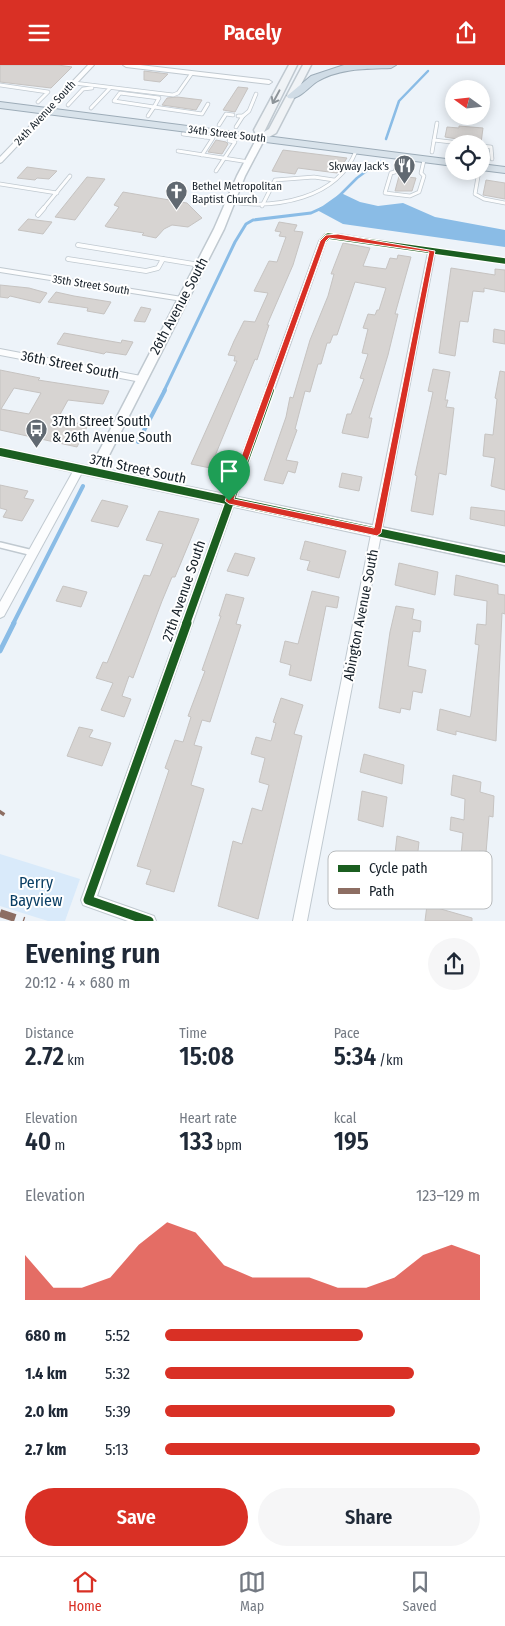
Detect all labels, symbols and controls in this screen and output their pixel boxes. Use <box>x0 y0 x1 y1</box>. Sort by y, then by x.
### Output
icon: menu <box>25 19 53 47</box>
text: Pacely <box>224 19 281 46</box>
icon: share <box>452 19 480 47</box>
street label: 24th Avenue South <box>12 78 78 148</box>
north arrow <box>445 80 490 125</box>
map controls <box>445 80 490 180</box>
one-way arrow <box>271 90 281 105</box>
street label: 34th Street South <box>187 123 267 145</box>
button: locate <box>445 135 490 180</box>
restaurant icon: Skyway Jack's <box>393 154 417 185</box>
place label: Skyway Jack's <box>329 160 389 173</box>
church icon: Bethel Metropolitan Baptist Church <box>164 180 188 211</box>
place label: Bethel Metropolitan Baptist Church <box>192 180 282 206</box>
street label: 26th Avenue South <box>146 255 212 357</box>
street label: 35th Street South <box>51 272 131 298</box>
street label: 36th Street South <box>19 347 121 383</box>
place label: 37th Street South & 26th Avenue South <box>52 413 172 446</box>
bus stop icon: 37th Street South & 26th Avenue South <box>24 417 48 448</box>
street label: 37th Street South <box>88 450 188 488</box>
pin <box>208 450 250 501</box>
icon: arrive <box>215 457 243 485</box>
street label: 27th Avenue South <box>159 538 209 644</box>
street label: Abington Avenue South <box>340 548 382 682</box>
legend <box>328 851 492 909</box>
text: Cycle path <box>369 860 428 877</box>
park label: Perry Bayview <box>9 873 63 910</box>
text: Path <box>369 883 394 900</box>
text: Evening run <box>25 937 160 970</box>
button: share <box>428 938 480 990</box>
text: 20:12 · 4 × 680 m <box>25 973 130 992</box>
text: Distance <box>25 1025 74 1042</box>
text: Time <box>179 1025 207 1042</box>
text: Pace <box>334 1025 360 1042</box>
text: 2.72 <box>25 1042 64 1072</box>
text: 15:08 <box>179 1042 234 1072</box>
text: 5:34 <box>334 1042 376 1072</box>
text: km <box>64 1052 85 1069</box>
text: /km <box>376 1052 403 1069</box>
text: Elevation <box>25 1110 78 1127</box>
text: Heart rate <box>179 1110 237 1127</box>
text: kcal <box>334 1110 356 1127</box>
text: 40 <box>25 1127 51 1157</box>
text: 133 <box>179 1127 213 1157</box>
text: 195 <box>334 1127 369 1157</box>
text: m <box>51 1137 65 1154</box>
text: bpm <box>213 1137 242 1154</box>
text: Elevation <box>25 1186 85 1205</box>
text: 123–129 m <box>416 1186 480 1205</box>
text: 680 m <box>25 1326 66 1345</box>
text: 5:52 <box>105 1326 130 1345</box>
text: 1.4 km <box>25 1364 67 1383</box>
text: 5:32 <box>105 1364 130 1383</box>
text: 2.0 km <box>25 1402 68 1421</box>
text: 5:39 <box>105 1402 131 1421</box>
text: 2.7 km <box>25 1440 67 1459</box>
text: 5:13 <box>105 1440 129 1459</box>
button: Save <box>25 1488 248 1546</box>
button: Share <box>258 1488 480 1546</box>
tab: Home <box>68 1568 102 1615</box>
tab: Map <box>238 1568 266 1615</box>
tab: Saved <box>403 1568 437 1615</box>

